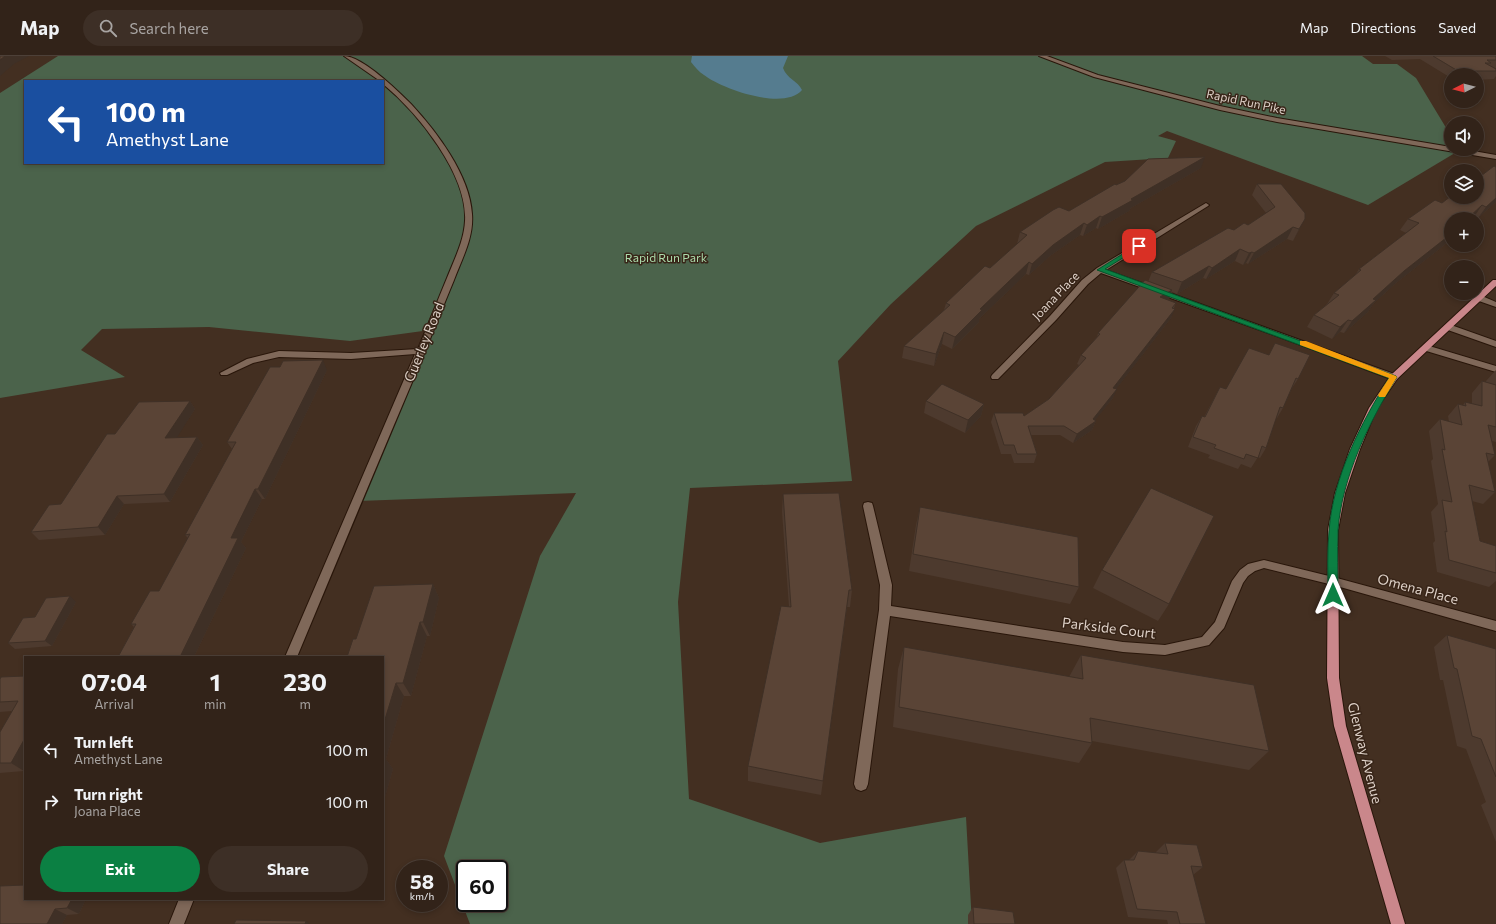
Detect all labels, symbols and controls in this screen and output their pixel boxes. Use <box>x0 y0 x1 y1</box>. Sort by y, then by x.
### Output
search box <box>83 10 363 46</box>
text: Map <box>20 16 59 39</box>
icon: search <box>97 17 119 39</box>
text: Search here <box>129 19 209 37</box>
text: Map <box>1300 19 1329 36</box>
text: Directions <box>1351 19 1416 36</box>
text: Saved <box>1438 19 1476 36</box>
north arrow <box>1444 68 1484 108</box>
map controls <box>1444 68 1484 300</box>
street label: Rapid Run Pike <box>1205 86 1287 116</box>
text: 100 m <box>106 94 186 128</box>
icon: left <box>40 96 92 148</box>
button: sound <box>1444 116 1484 156</box>
text: Amethyst Lane <box>106 128 229 150</box>
button: layers <box>1444 164 1484 204</box>
button: + <box>1444 212 1484 252</box>
pin <box>1122 229 1156 263</box>
icon: arrive <box>1128 235 1150 257</box>
park label: Rapid Run Park <box>625 250 708 264</box>
button: − <box>1444 260 1484 300</box>
street label: Joana Place <box>1029 268 1082 323</box>
street label: Guerley Road <box>400 299 447 384</box>
street label: Omena Place <box>1376 570 1460 607</box>
position arrow <box>1312 574 1354 616</box>
street label: Parkside Court <box>1061 613 1157 642</box>
text: 07:04 <box>81 667 147 696</box>
text: 1 <box>210 667 221 696</box>
text: 230 <box>283 667 327 696</box>
text: Arrival <box>94 696 134 712</box>
text: min <box>204 696 226 712</box>
text: m <box>299 696 311 712</box>
street label: Glenway Avenue <box>1345 700 1386 805</box>
text: Turn left <box>74 733 133 751</box>
icon: left <box>40 739 62 761</box>
text: 100 m <box>326 741 368 759</box>
text: Amethyst Lane <box>74 751 163 767</box>
text: Turn right <box>74 785 143 803</box>
icon: right <box>40 791 62 813</box>
text: 100 m <box>326 793 368 811</box>
text: Joana Place <box>74 803 141 819</box>
button: Exit <box>40 846 200 892</box>
button: Share <box>208 846 368 892</box>
speed limit sign: 60 <box>456 860 508 912</box>
text: 58 <box>410 869 434 893</box>
text: km/h <box>410 890 434 902</box>

